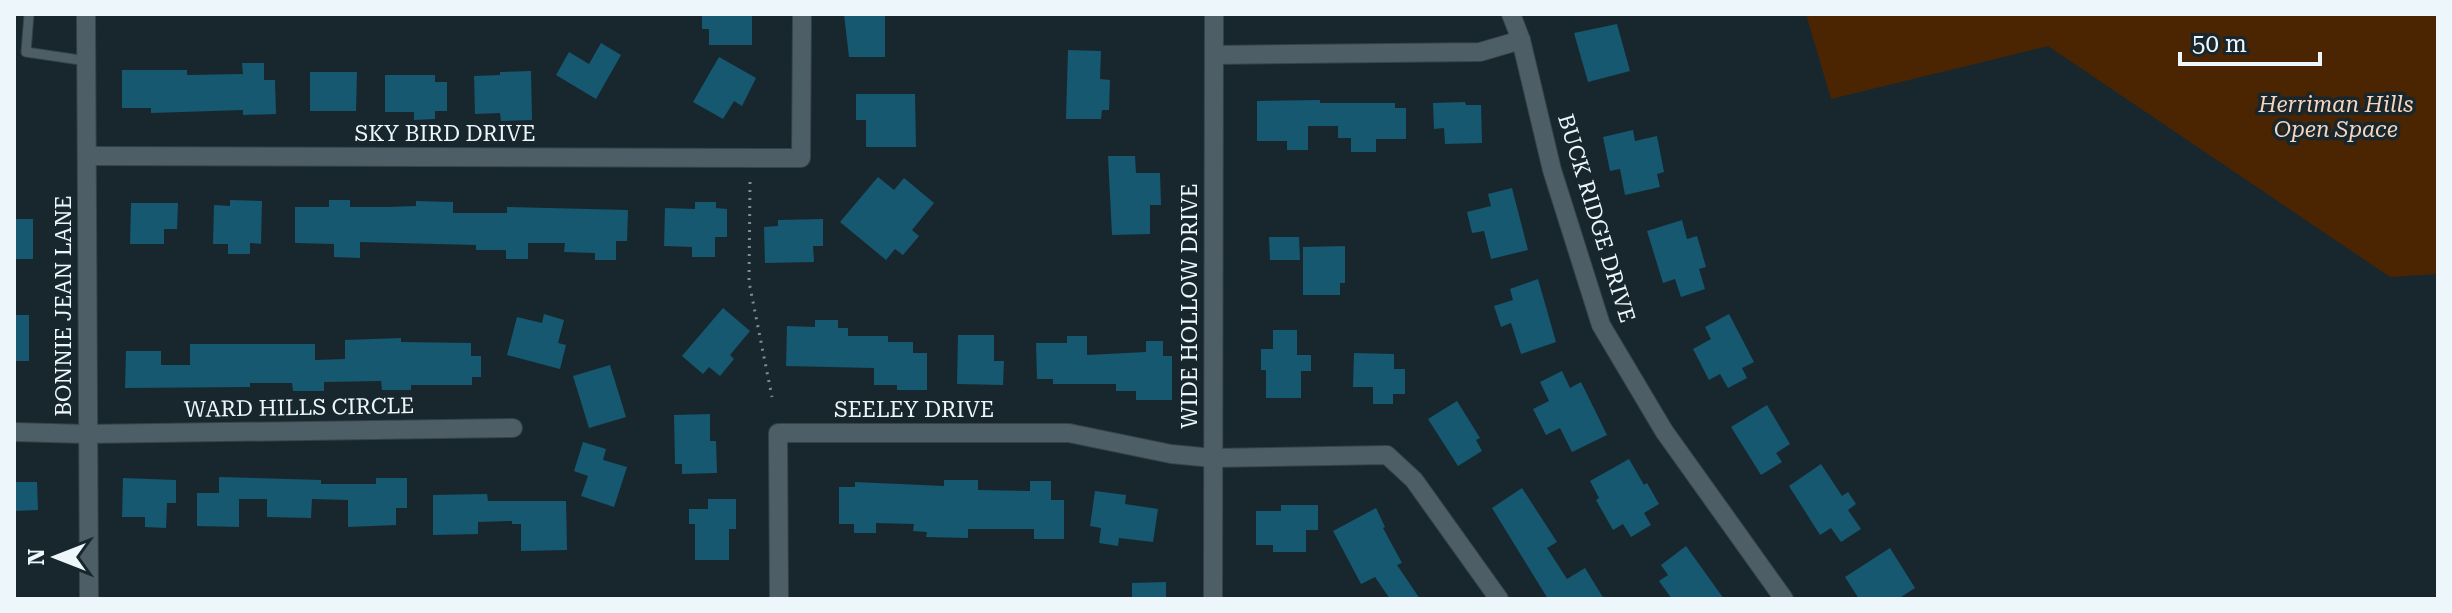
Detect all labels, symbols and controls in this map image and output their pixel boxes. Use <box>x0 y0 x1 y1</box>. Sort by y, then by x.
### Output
scale bar <box>2180 16 2320 66</box>
text: 50 m <box>2192 30 2247 58</box>
park label: Herriman Hills Open Space <box>2257 92 2414 142</box>
street label: BUCK RIDGE DRIVE <box>1553 111 1640 325</box>
street label: SKY BIRD DRIVE <box>354 121 536 146</box>
street label: WIDE HOLLOW DRIVE <box>1177 183 1202 429</box>
street label: BONNIE JEAN LANE <box>51 195 76 417</box>
street label: WARD HILLS CIRCLE <box>184 393 414 422</box>
street label: SEELEY DRIVE <box>834 397 994 422</box>
north arrow <box>16 517 96 597</box>
text: N <box>24 548 49 565</box>

